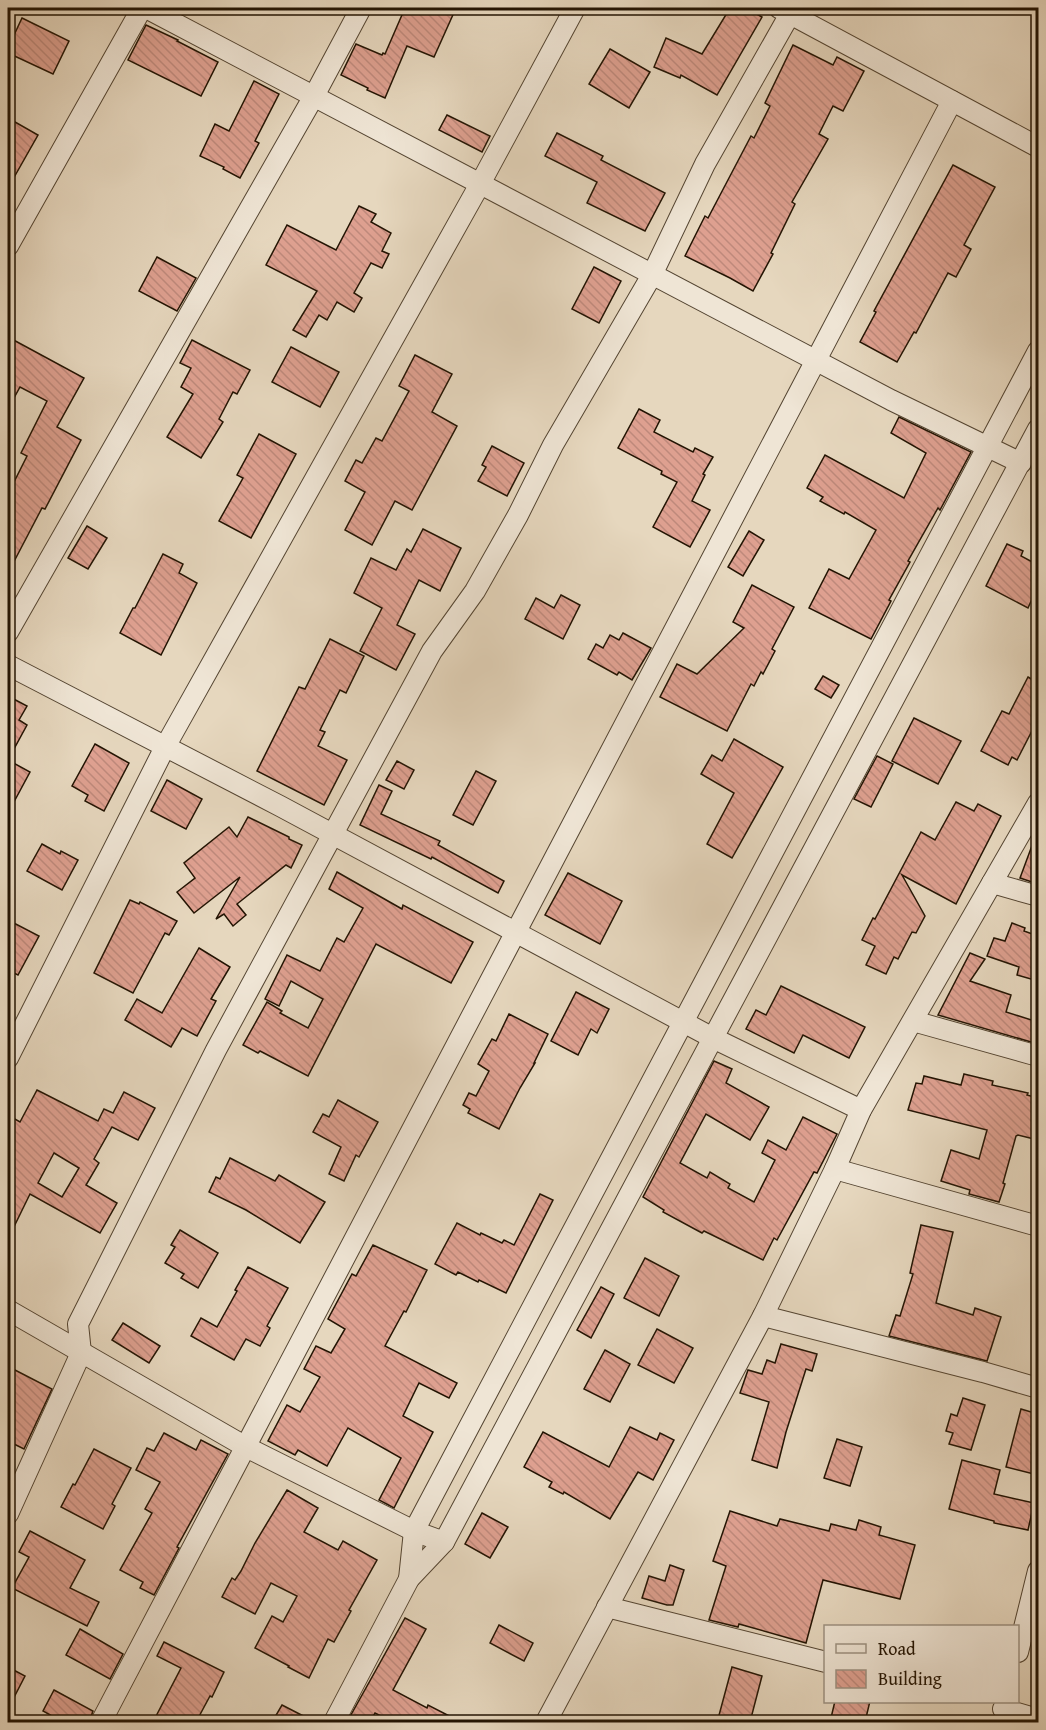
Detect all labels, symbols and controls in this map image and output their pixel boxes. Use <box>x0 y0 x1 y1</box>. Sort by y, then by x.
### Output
legend <box>824 1625 1019 1703</box>
text: Road <box>878 1635 916 1662</box>
text: Building <box>878 1665 942 1692</box>

